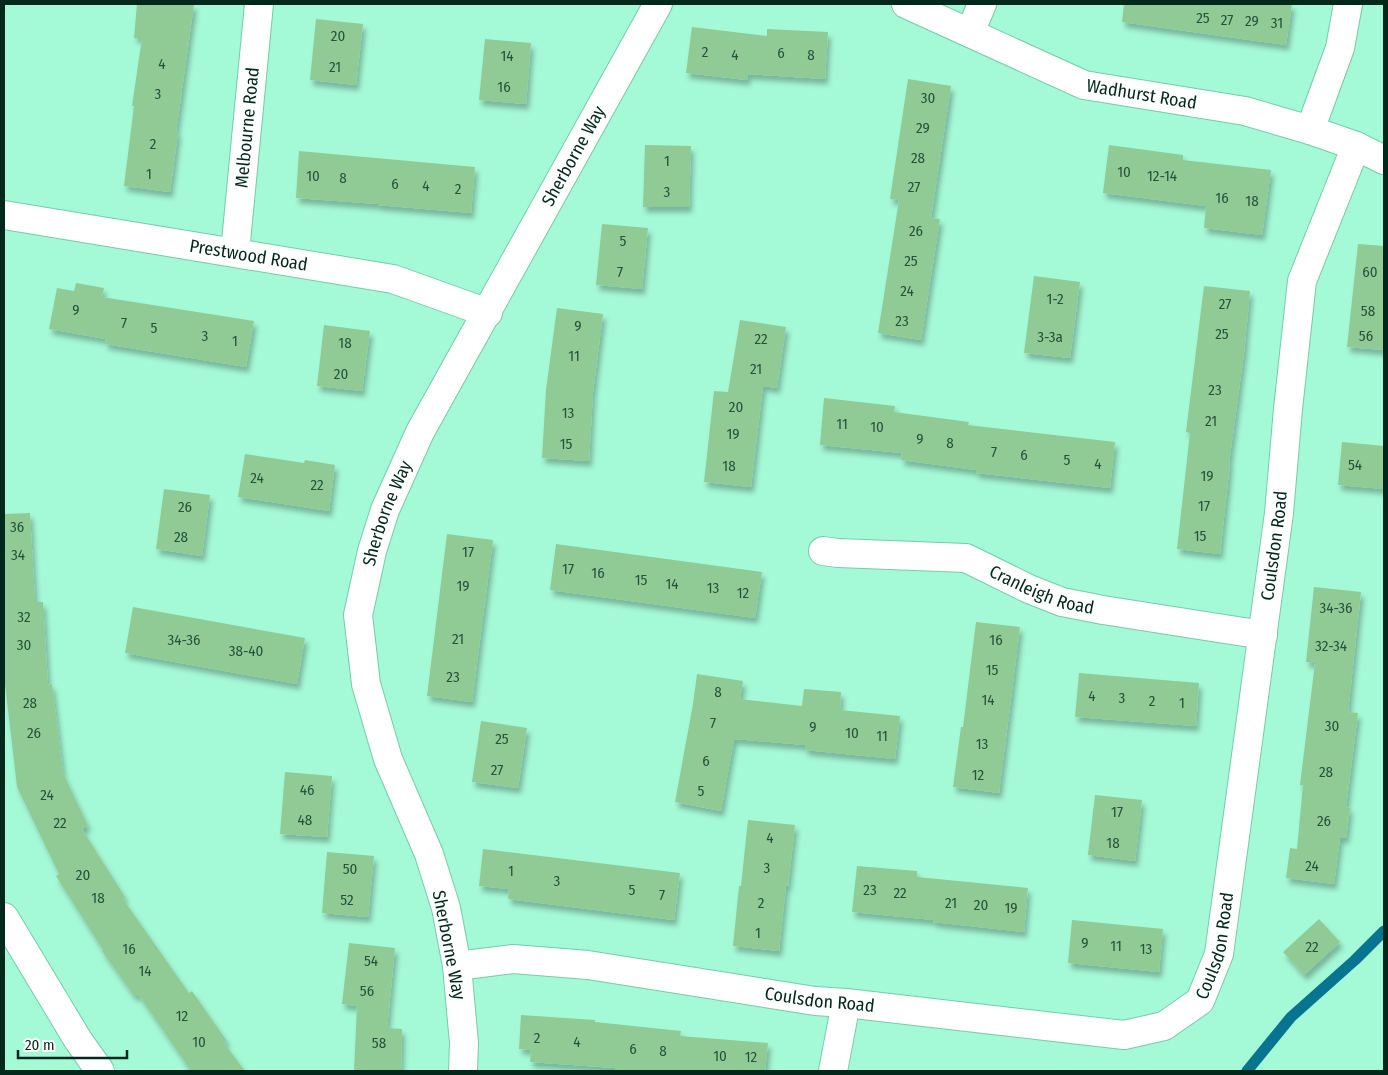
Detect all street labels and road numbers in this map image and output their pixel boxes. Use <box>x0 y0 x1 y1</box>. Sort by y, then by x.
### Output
street label: Melbourne Road <box>230 66 264 189</box>
street label: Wadhurst Road <box>1085 75 1199 114</box>
street label: Sherborne Way <box>537 102 610 210</box>
street label: Prestwood Road <box>188 235 309 276</box>
street label: Sherborne Way <box>358 457 417 568</box>
street label: Coulsdon Road <box>1256 490 1292 602</box>
street label: Cranleigh Road <box>986 560 1096 619</box>
street label: Sherborne Way <box>428 888 470 1002</box>
street label: Coulsdon Road <box>1191 891 1238 1003</box>
street label: Coulsdon Road <box>763 982 876 1017</box>

